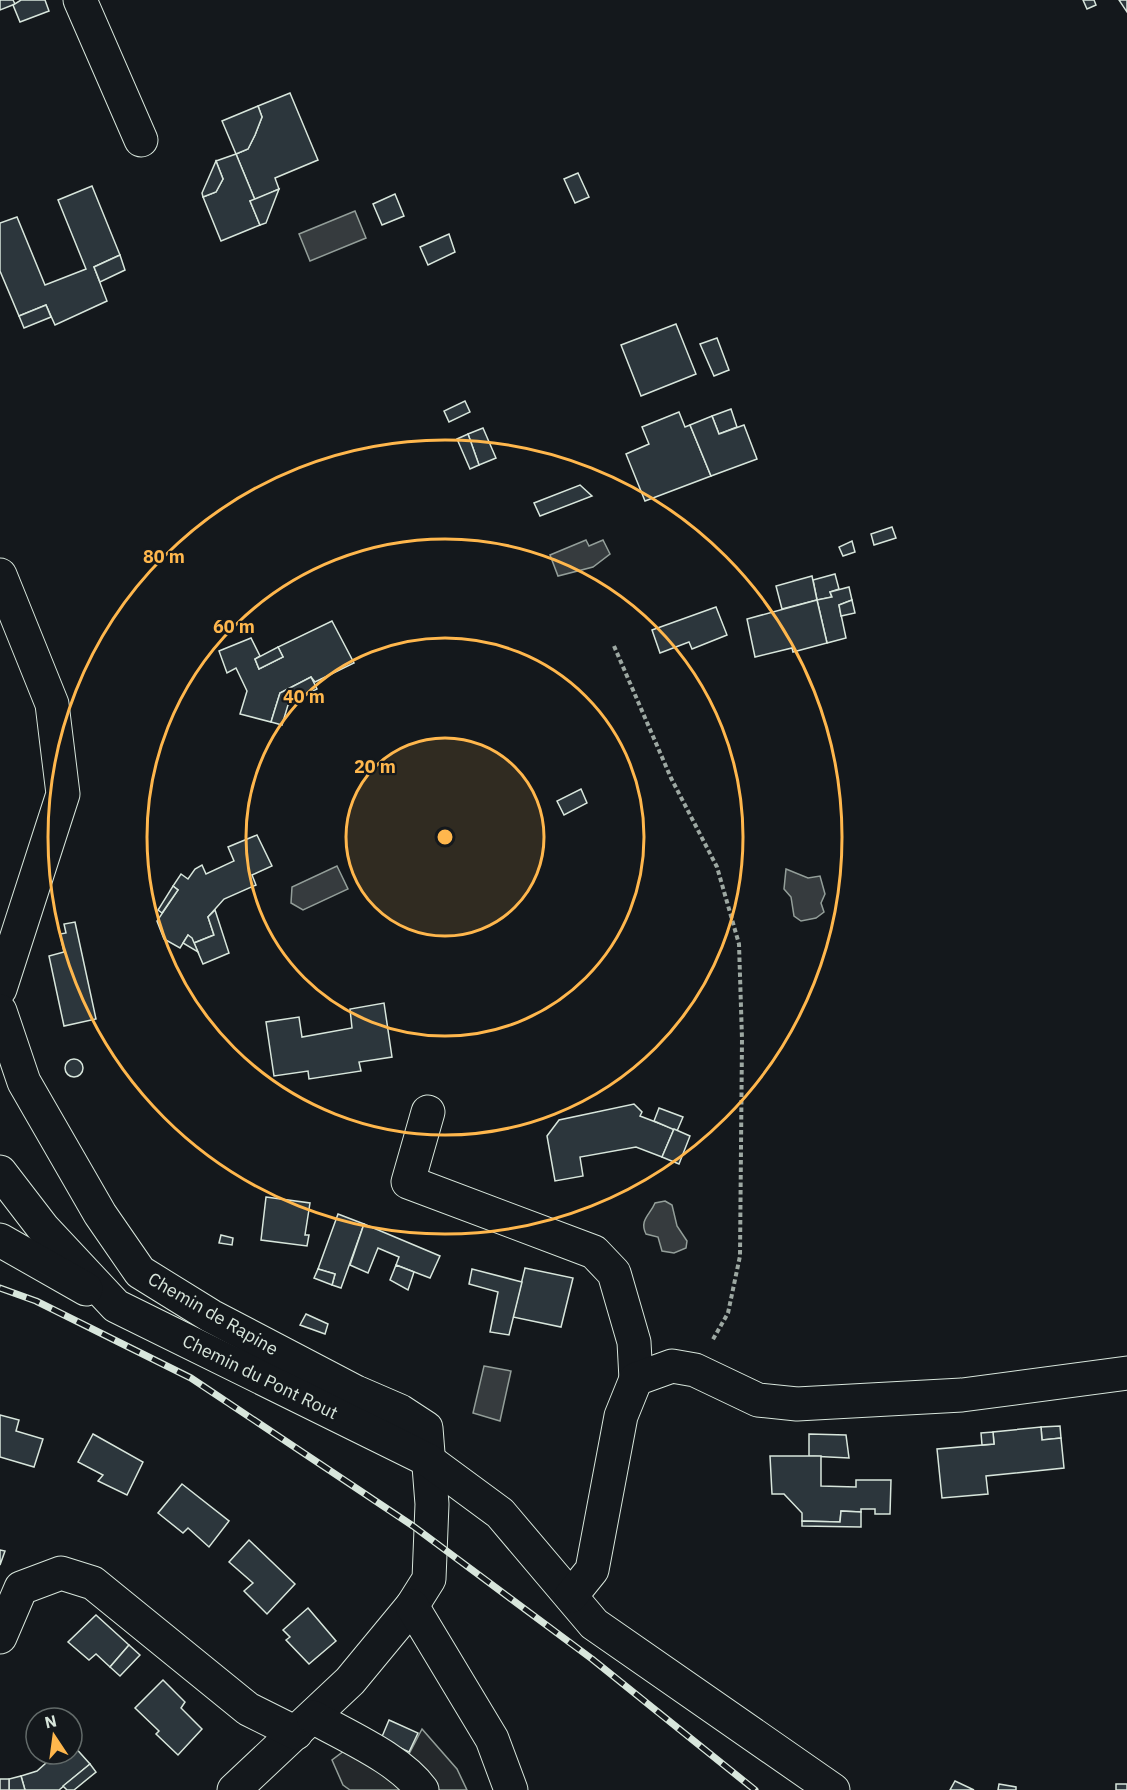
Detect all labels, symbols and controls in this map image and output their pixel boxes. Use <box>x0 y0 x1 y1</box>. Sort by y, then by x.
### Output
text: 80 m <box>143 545 185 568</box>
text: 60 m <box>213 615 255 638</box>
text: 40 m <box>283 685 325 708</box>
text: 20 m <box>354 755 396 778</box>
centre of rings <box>435 827 455 847</box>
street label: Chemin de Rapine <box>144 1267 283 1360</box>
street label: Chemin du Pont Rout <box>179 1329 342 1424</box>
north arrow <box>24 1706 84 1766</box>
text: N <box>43 1710 59 1732</box>

